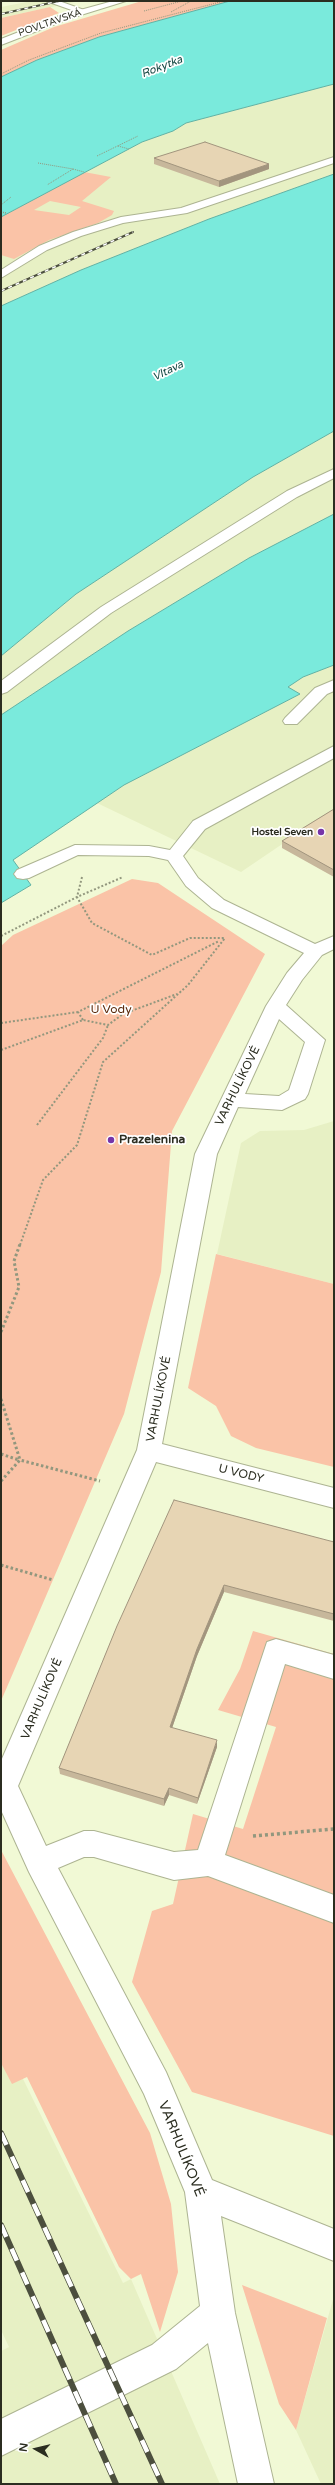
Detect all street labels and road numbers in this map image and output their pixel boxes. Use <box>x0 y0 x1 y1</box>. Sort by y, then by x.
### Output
street label: POVLTAVSKÁ <box>17 7 83 39</box>
street label: VARHULÍKOVÉ <box>212 1044 264 1128</box>
street label: VARHULÍKOVÉ <box>144 1355 174 1443</box>
street label: U VODY <box>217 1461 265 1487</box>
street label: VARHULÍKOVÉ <box>18 1656 66 1742</box>
street label: VARHULÍKOVÉ <box>154 2099 208 2199</box>

